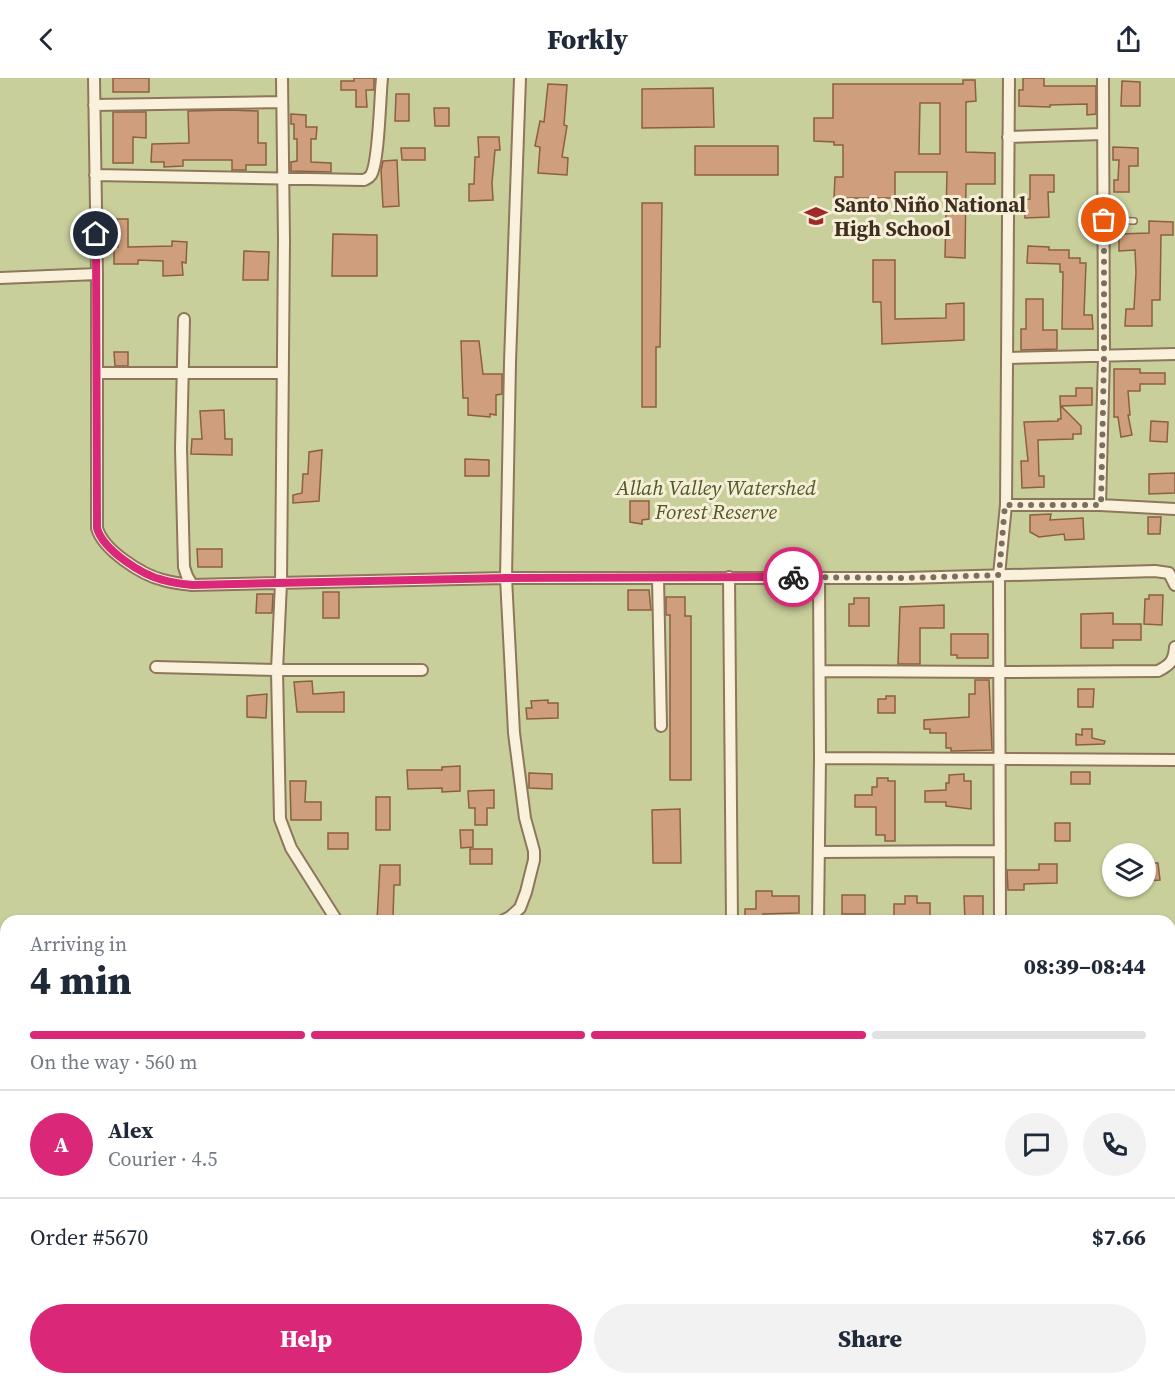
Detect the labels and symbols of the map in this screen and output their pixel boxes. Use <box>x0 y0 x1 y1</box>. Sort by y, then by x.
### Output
place label: Santo Niño National High School <box>834 190 1026 243</box>
pin <box>1078 194 1129 245</box>
school or university icon: Santo Niño National High School <box>803 203 829 229</box>
pin <box>70 208 121 259</box>
park label: Allah Valley Watershed Forest Reserve <box>615 473 816 526</box>
courier <box>763 547 823 607</box>

